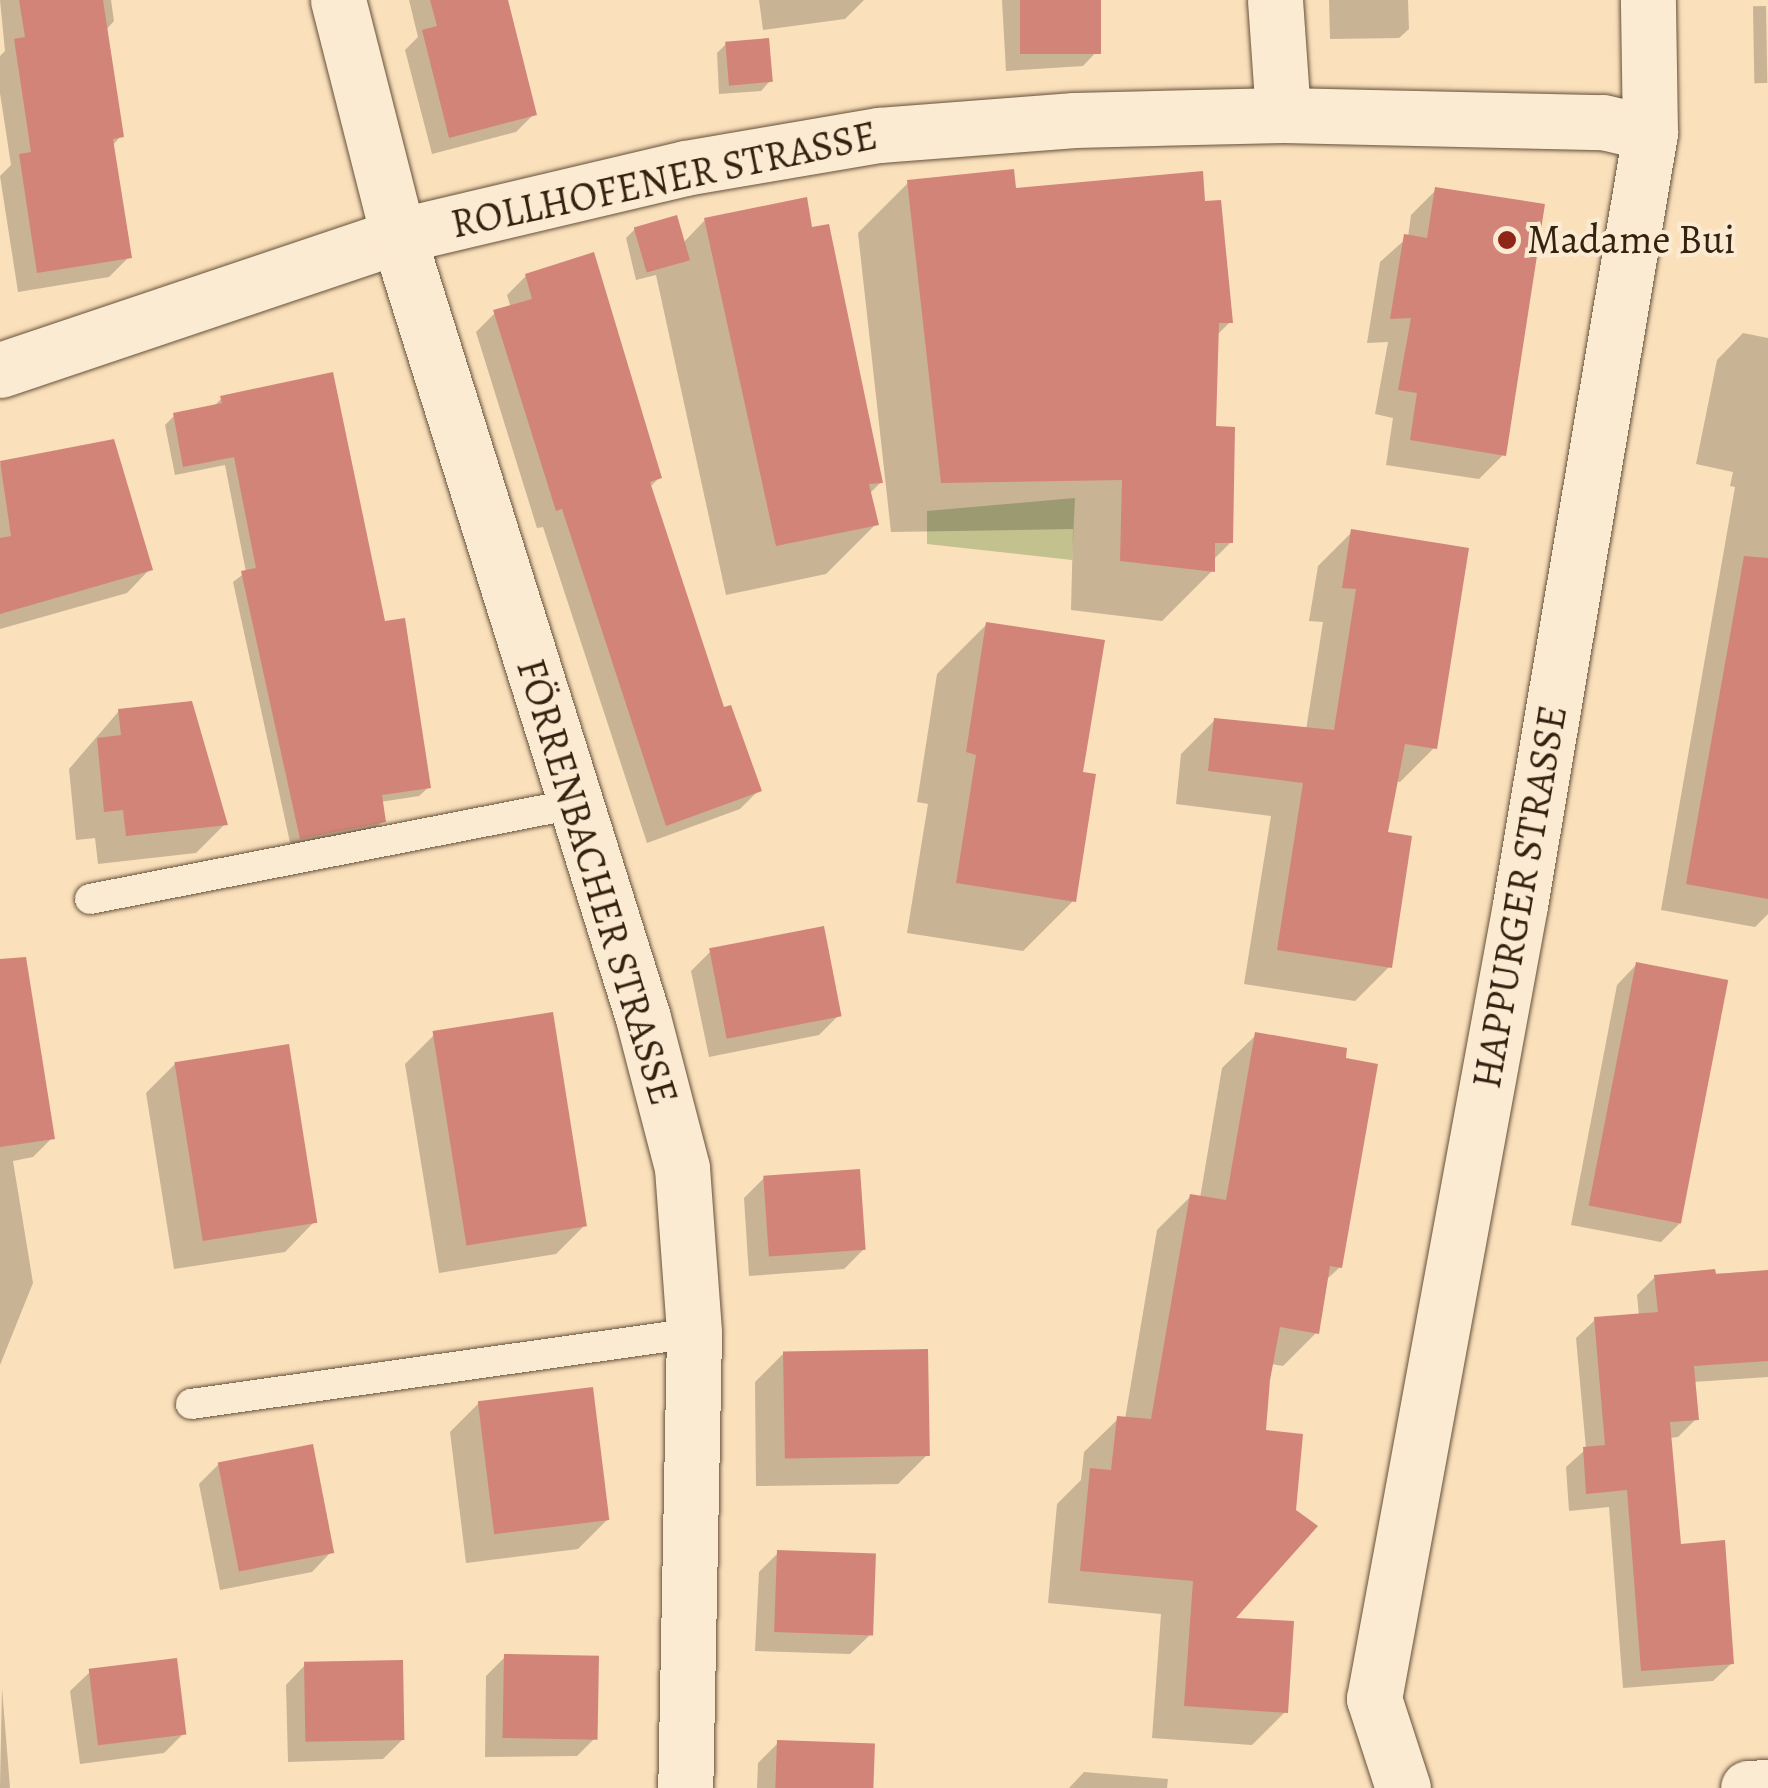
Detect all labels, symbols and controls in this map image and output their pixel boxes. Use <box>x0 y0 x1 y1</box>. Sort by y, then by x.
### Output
street label: ROLLHOFENER STRASSE <box>447 111 881 249</box>
place label: Madame Bui <box>1527 216 1735 264</box>
marker: Madame Bui <box>1496 229 1518 251</box>
street label: FÖRRENBACHER STRASSE <box>506 653 688 1111</box>
street label: HAPPURGER STRASSE <box>1463 702 1577 1092</box>

